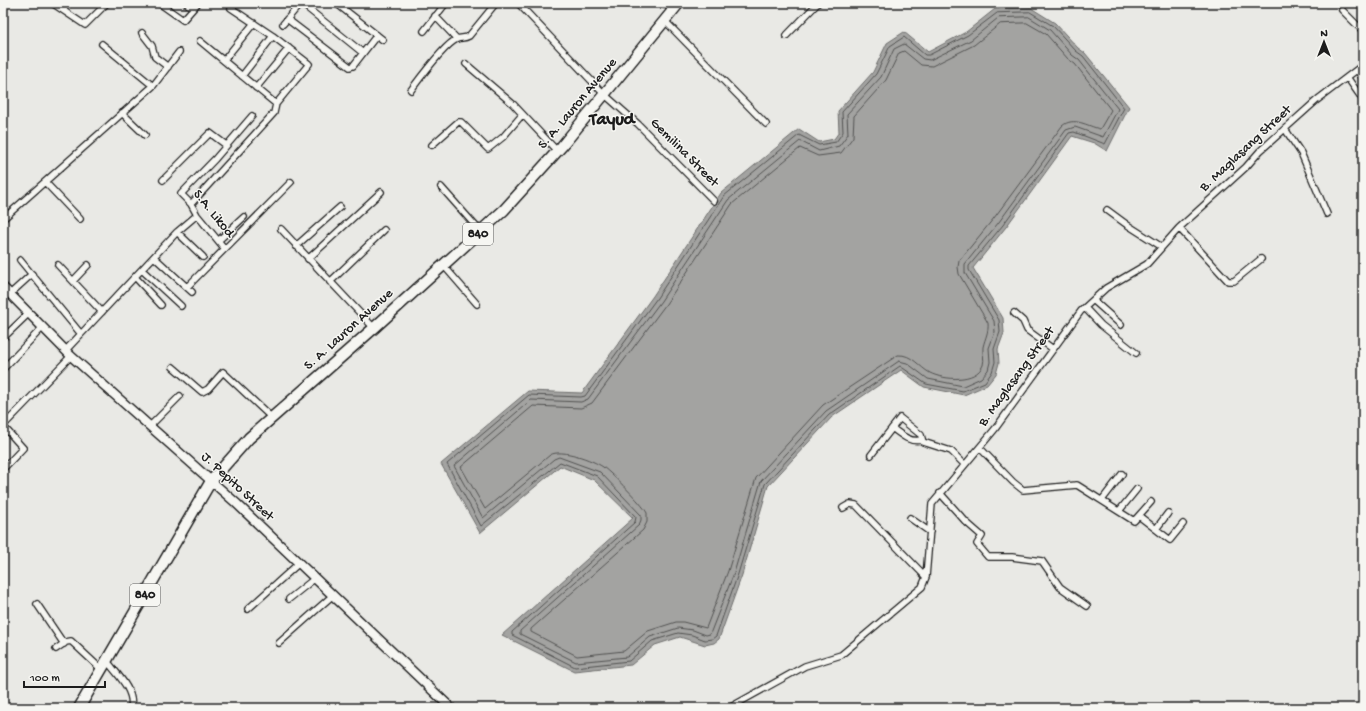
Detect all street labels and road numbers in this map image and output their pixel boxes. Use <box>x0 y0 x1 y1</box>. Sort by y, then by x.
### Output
street label: S. A. Lauron Avenue <box>535 54 622 153</box>
street label: B. Maglasang Street <box>1196 101 1296 197</box>
street label: Gemilina Street <box>646 115 723 192</box>
street label: S.A. Likod <box>189 187 239 243</box>
road number: 840 <box>463 223 493 245</box>
street label: S. A. Lauron Avenue <box>301 285 398 374</box>
street label: B. Maglasang Street <box>974 323 1060 431</box>
street label: J. Pepito Street <box>197 449 278 526</box>
road number: 840 <box>130 584 160 606</box>

